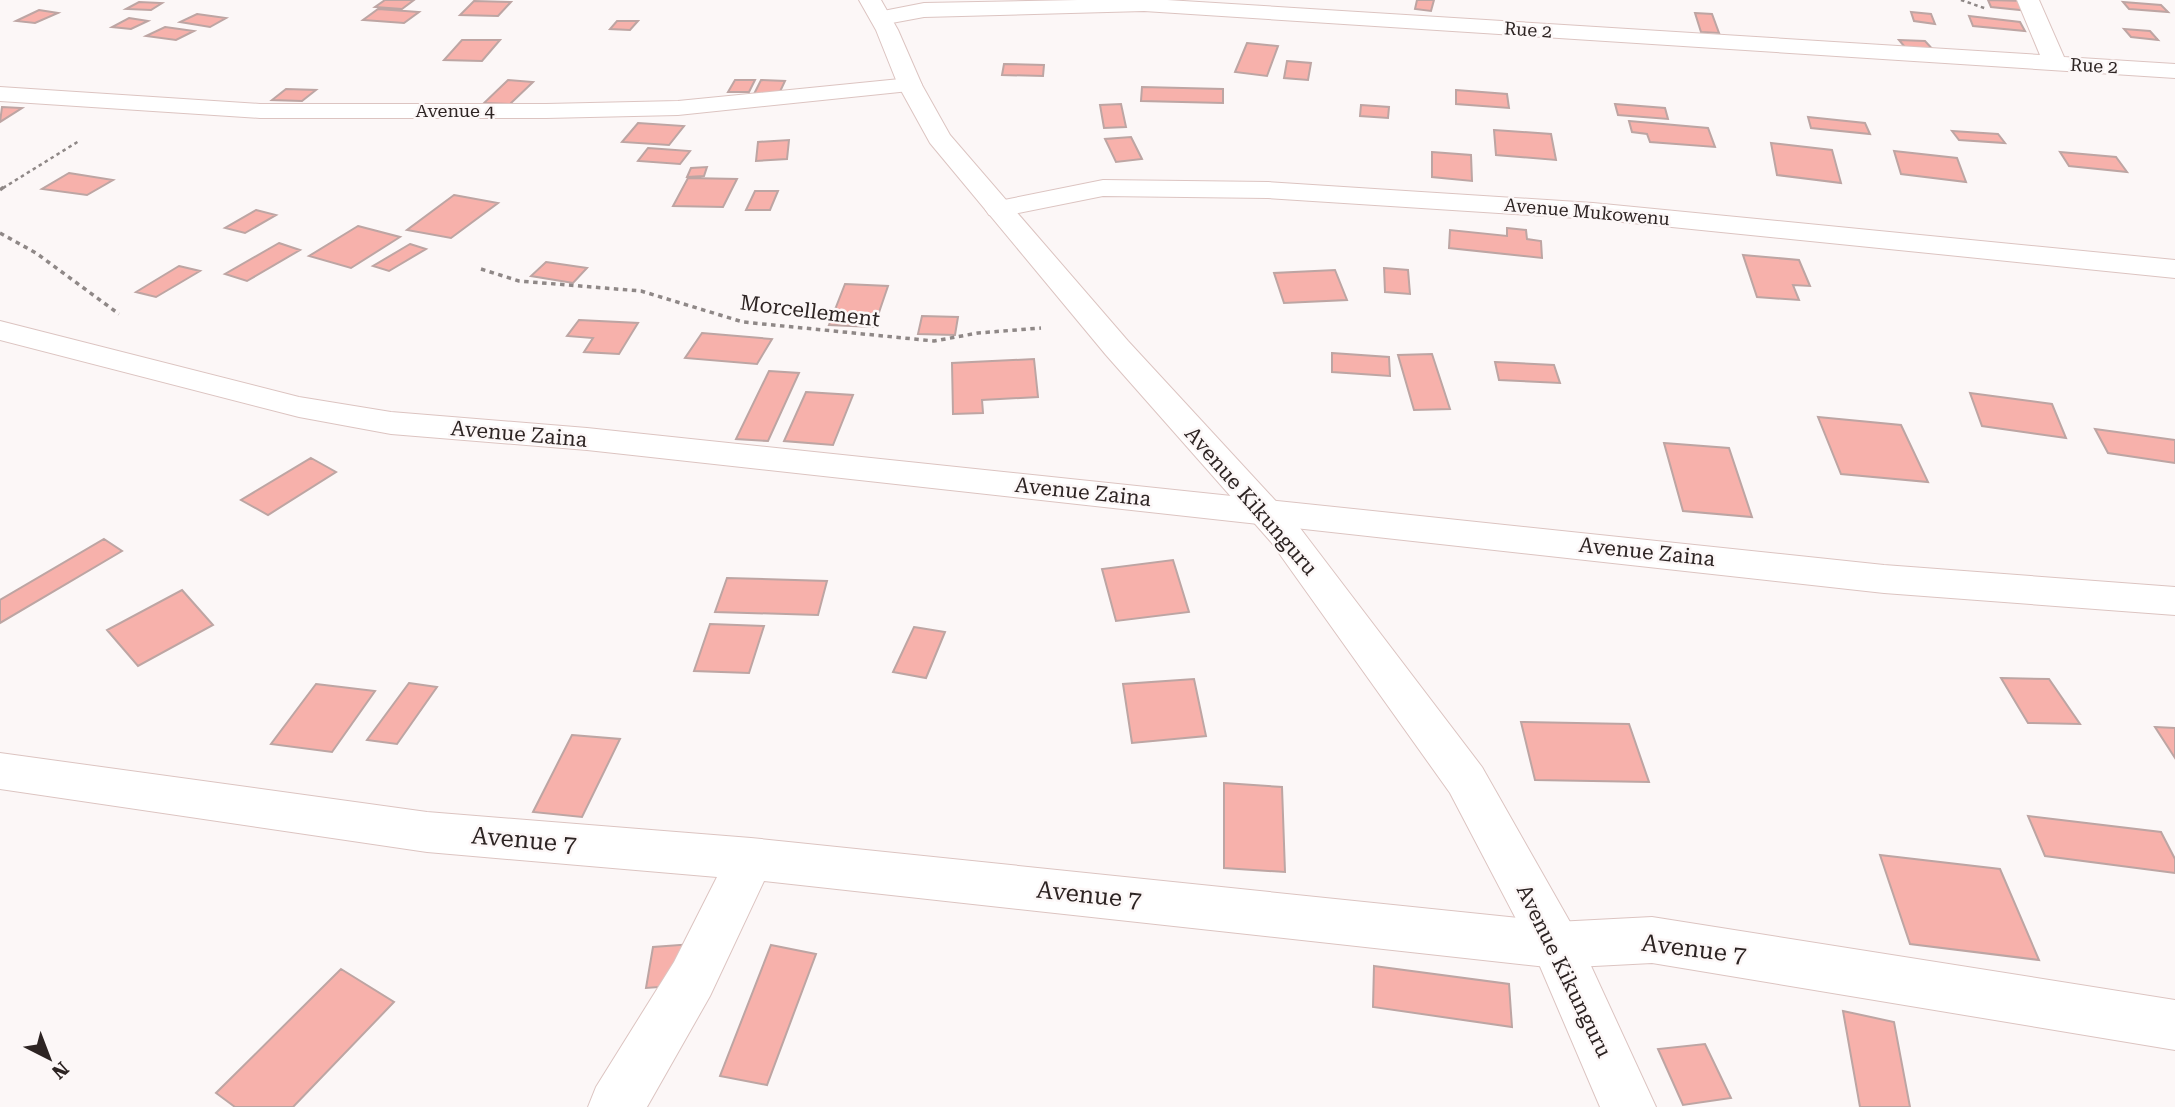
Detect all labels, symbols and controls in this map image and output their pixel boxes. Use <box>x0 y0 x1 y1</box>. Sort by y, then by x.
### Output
street label: Rue 2 <box>1503 17 1553 42</box>
street label: Rue 2 <box>2070 54 2118 77</box>
street label: Avenue 4 <box>415 100 495 121</box>
street label: Avenue Mukowenu <box>1503 194 1671 229</box>
street label: Morcellement <box>739 291 881 332</box>
street label: Avenue Zaina <box>450 416 589 452</box>
street label: Avenue Kikunguru <box>1180 422 1322 580</box>
street label: Avenue Zaina <box>1014 473 1153 511</box>
street label: Avenue Zaina <box>1578 533 1717 571</box>
street label: Avenue 7 <box>470 821 578 859</box>
street label: Avenue 7 <box>1035 876 1143 914</box>
street label: Avenue Kikunguru <box>1512 881 1616 1061</box>
street label: Avenue 7 <box>1640 929 1748 969</box>
north arrow <box>14 1023 84 1093</box>
text: N <box>47 1057 73 1084</box>

